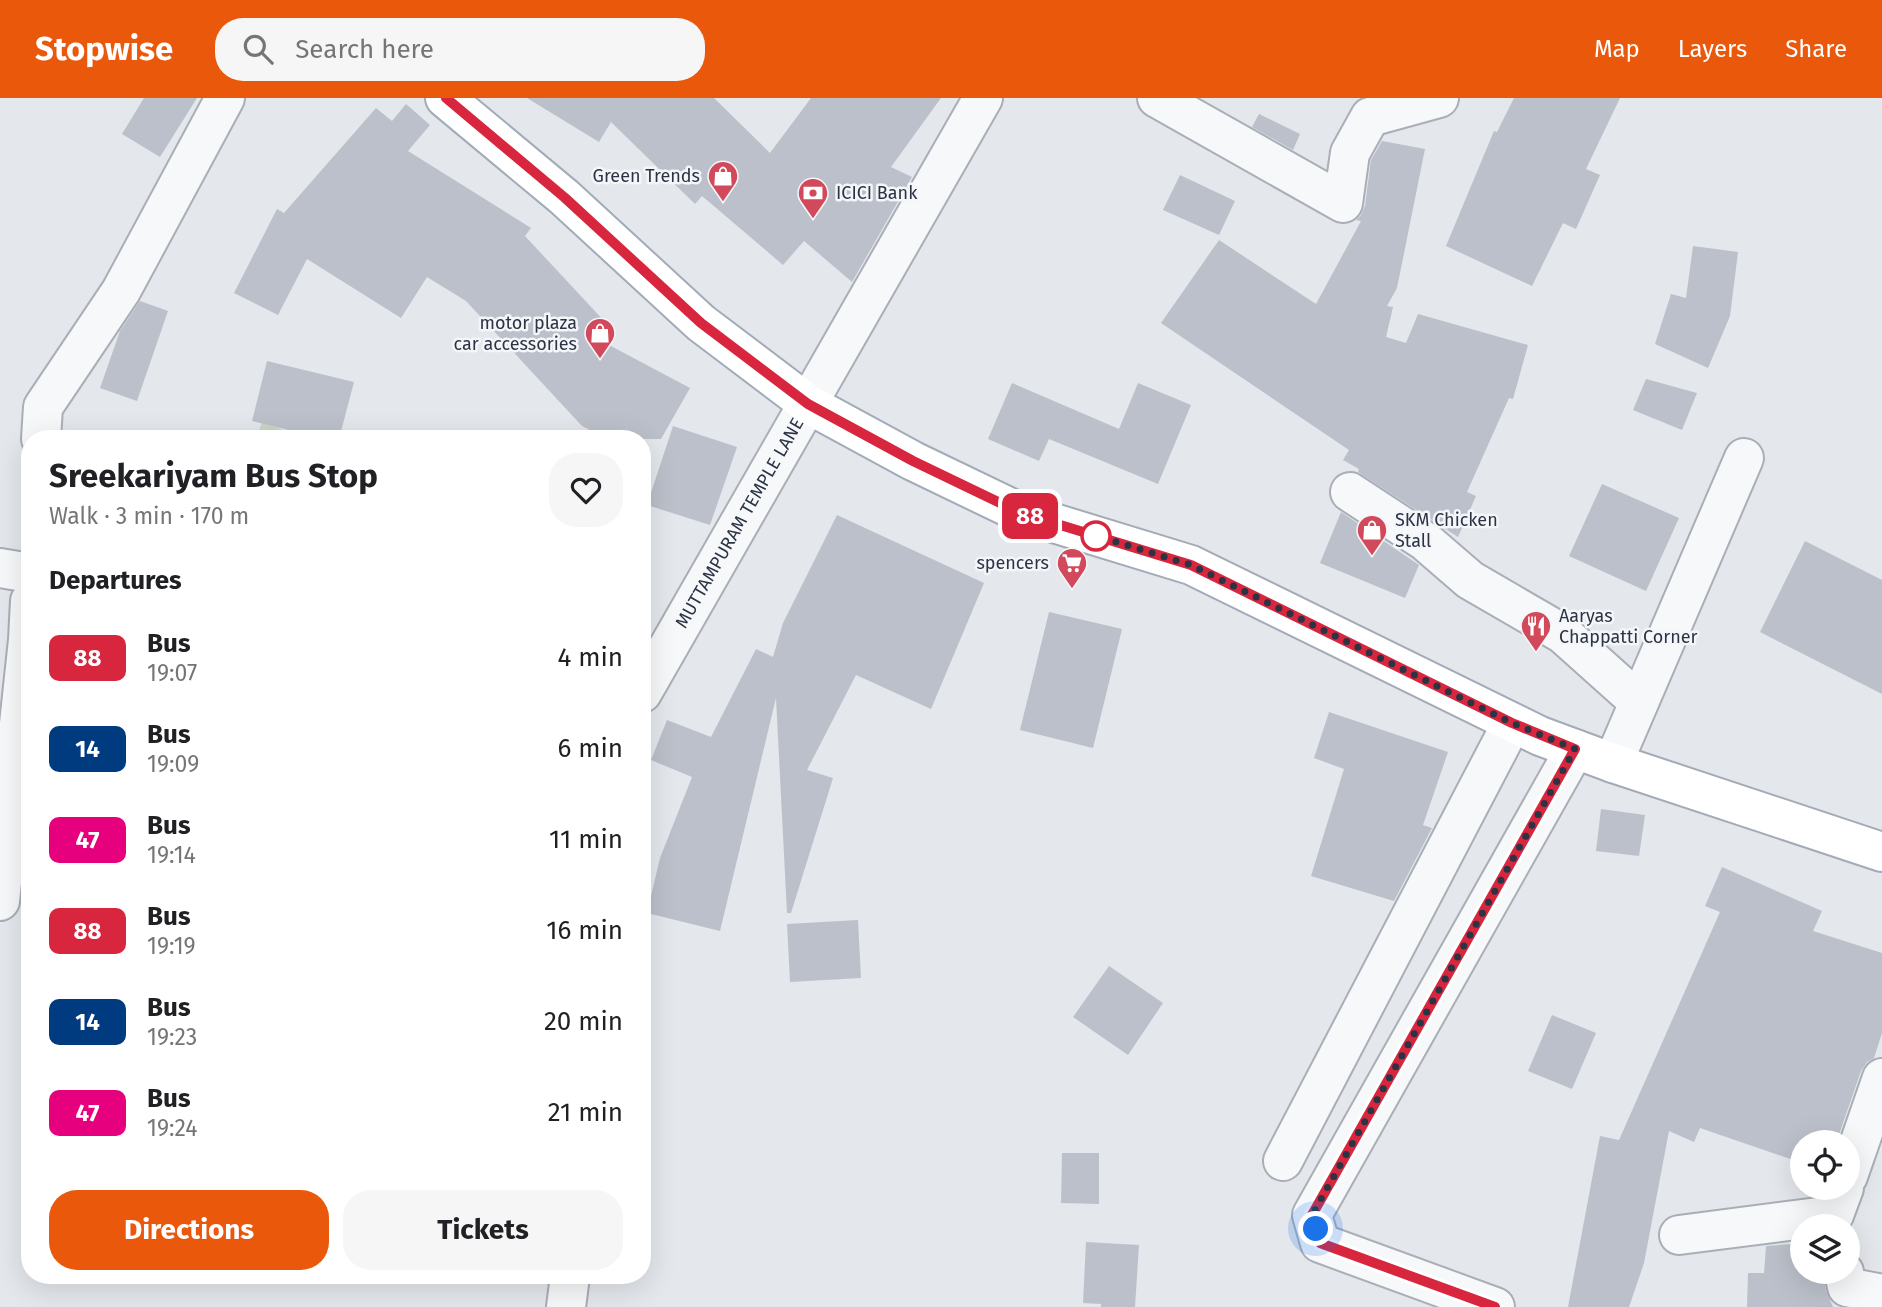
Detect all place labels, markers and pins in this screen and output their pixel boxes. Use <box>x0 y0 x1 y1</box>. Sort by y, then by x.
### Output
shop icon: Green Trends <box>706 159 740 203</box>
place label: Green Trends <box>593 165 700 187</box>
bank icon: ICICI Bank <box>796 176 830 220</box>
place label: ICICI Bank <box>836 182 918 204</box>
place label: motor plaza car accessories <box>454 312 577 355</box>
shop icon: motor plaza car accessories <box>583 316 617 360</box>
place label: SKM Chicken Stall <box>1395 509 1498 552</box>
shop icon: SKM Chicken Stall <box>1355 513 1389 557</box>
unlabelled marker <box>1081 521 1111 551</box>
supermarket icon: spencers <box>1055 546 1089 590</box>
place label: spencers <box>976 552 1049 574</box>
place label: Aaryas Chappatti Corner <box>1559 605 1698 648</box>
restaurant icon: Aaryas Chappatti Corner <box>1519 609 1553 653</box>

